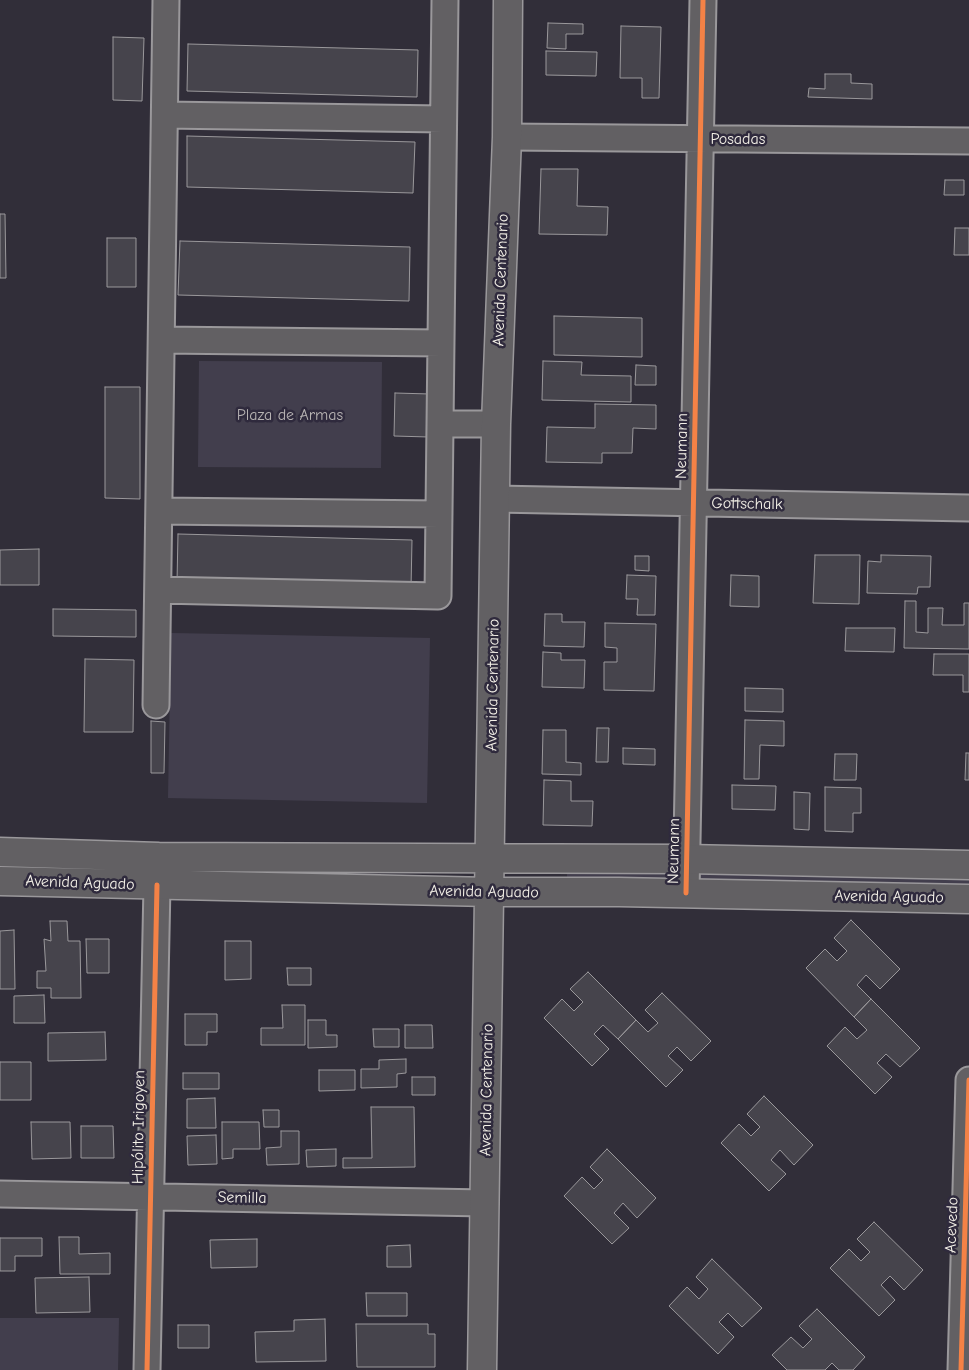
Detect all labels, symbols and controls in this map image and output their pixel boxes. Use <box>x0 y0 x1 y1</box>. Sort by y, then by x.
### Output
street label: Posadas <box>711 129 765 149</box>
street label: Avenida Centenario <box>489 213 513 347</box>
park label: Plaza de Armas <box>237 405 343 425</box>
street label: Neumann <box>672 413 692 479</box>
street label: Gottschalk <box>711 494 783 514</box>
street label: Avenida Centenario <box>482 619 504 751</box>
street label: Neumann <box>664 818 684 884</box>
street label: Avenida Aguado <box>25 871 135 895</box>
street label: Avenida Aguado <box>429 881 539 903</box>
street label: Avenida Aguado <box>834 886 944 908</box>
street label: Avenida Centenario <box>476 1024 498 1156</box>
street label: Hipólito Irigoyen <box>128 1070 150 1184</box>
street label: Semilla <box>217 1188 267 1208</box>
street label: Acevedo <box>941 1197 963 1253</box>

